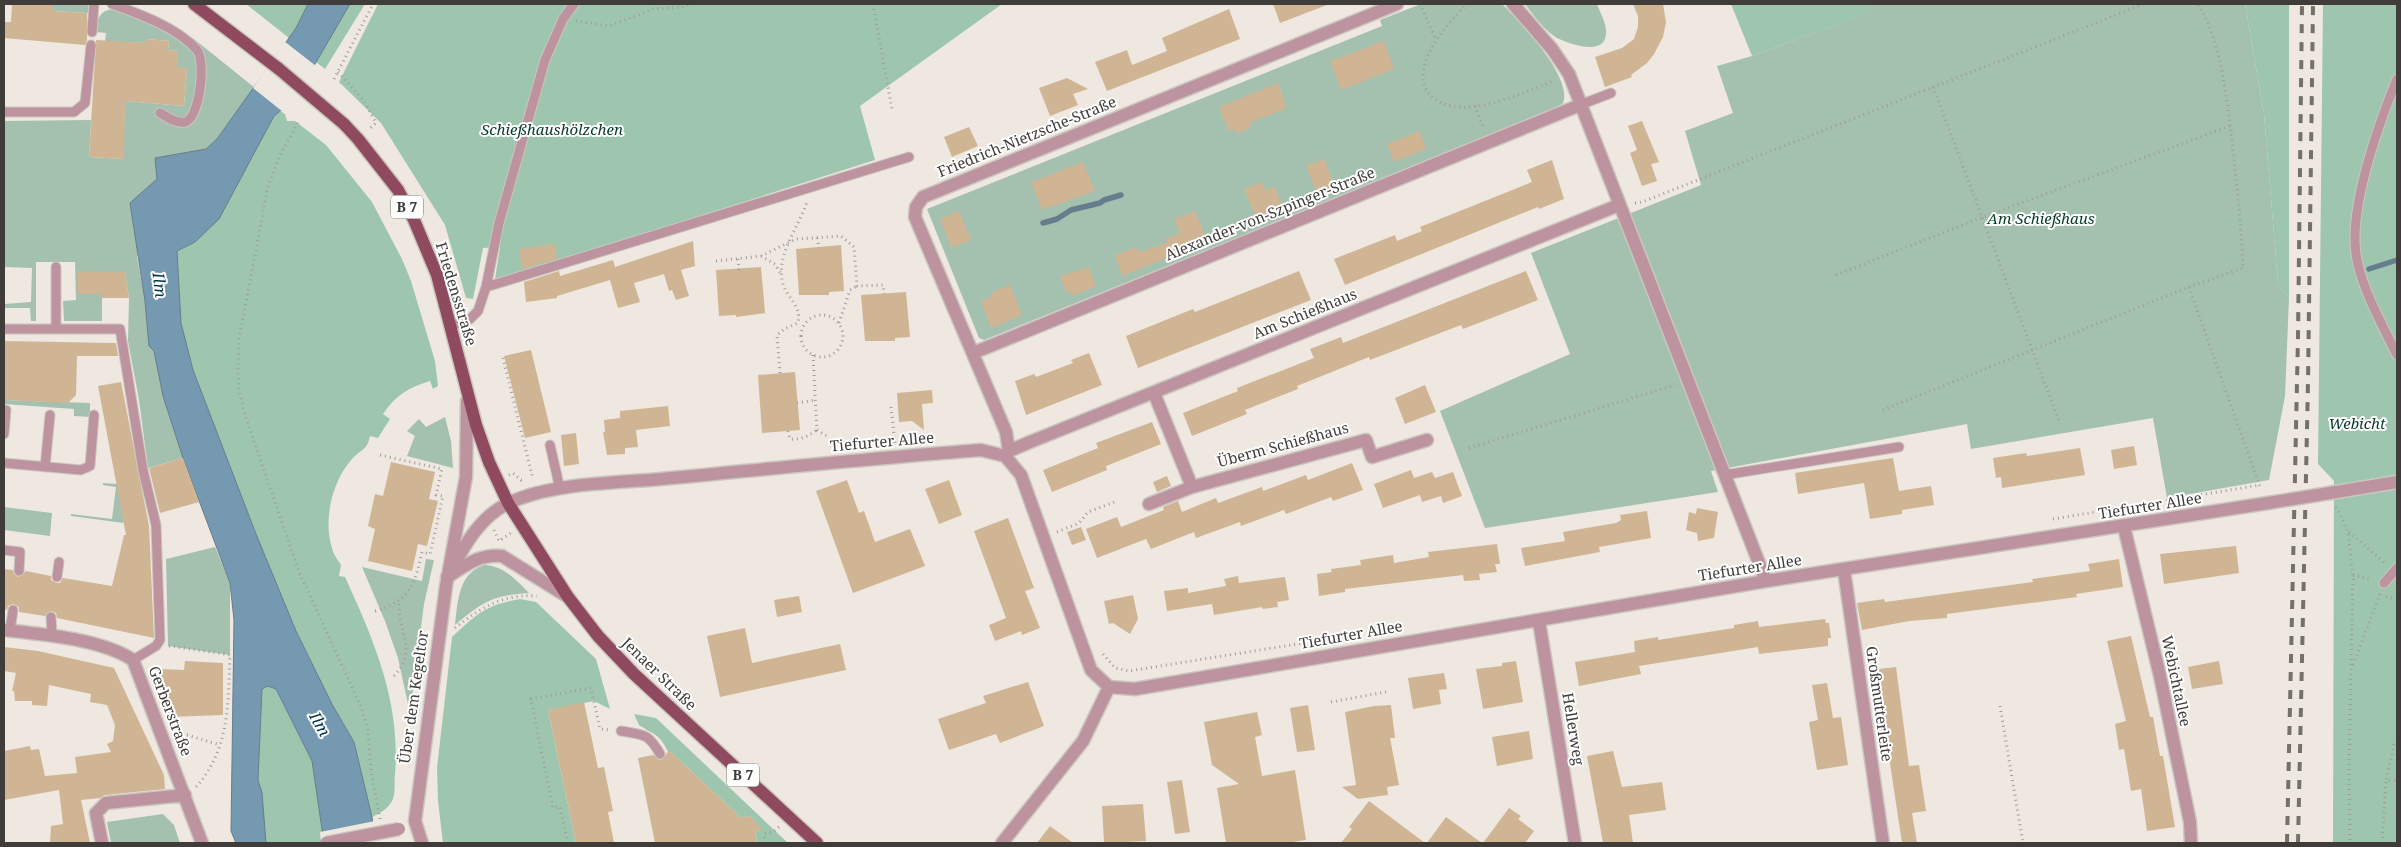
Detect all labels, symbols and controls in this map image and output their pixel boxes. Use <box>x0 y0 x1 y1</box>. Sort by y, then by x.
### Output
street label: Friedrich-Nietzsche-Straße <box>934 91 1119 181</box>
park label: Schießhaushölzchen <box>481 119 623 139</box>
street label: Alexander-von-Szpinger-Straße <box>1162 162 1377 264</box>
road number: B 7 <box>391 196 423 218</box>
park label: Am Schießhaus <box>1986 208 2095 228</box>
street label: Friedensstraße <box>432 239 482 348</box>
water label: Ilm <box>147 270 173 299</box>
street label: Am Schießhaus <box>1250 283 1360 343</box>
park label: Webicht <box>2329 413 2386 433</box>
street label: Überm Schießhaus <box>1215 417 1351 471</box>
street label: Tiefurter Allee <box>829 426 935 456</box>
street label: Tiefurter Allee <box>2097 487 2203 523</box>
street label: Tiefurter Allee <box>1697 549 1803 585</box>
street label: Tiefurter Allee <box>1298 615 1404 653</box>
street label: Über dem Kegeltor <box>394 629 432 765</box>
street label: Jenaer Straße <box>617 632 701 714</box>
street label: Webichtallee <box>2158 633 2196 728</box>
street label: Großmutterleite <box>1862 645 1898 763</box>
street label: Gerberstraße <box>145 663 197 759</box>
street label: Hellerweg <box>1558 691 1590 767</box>
water label: Ilm <box>304 707 336 741</box>
road number: B 7 <box>727 764 759 786</box>

